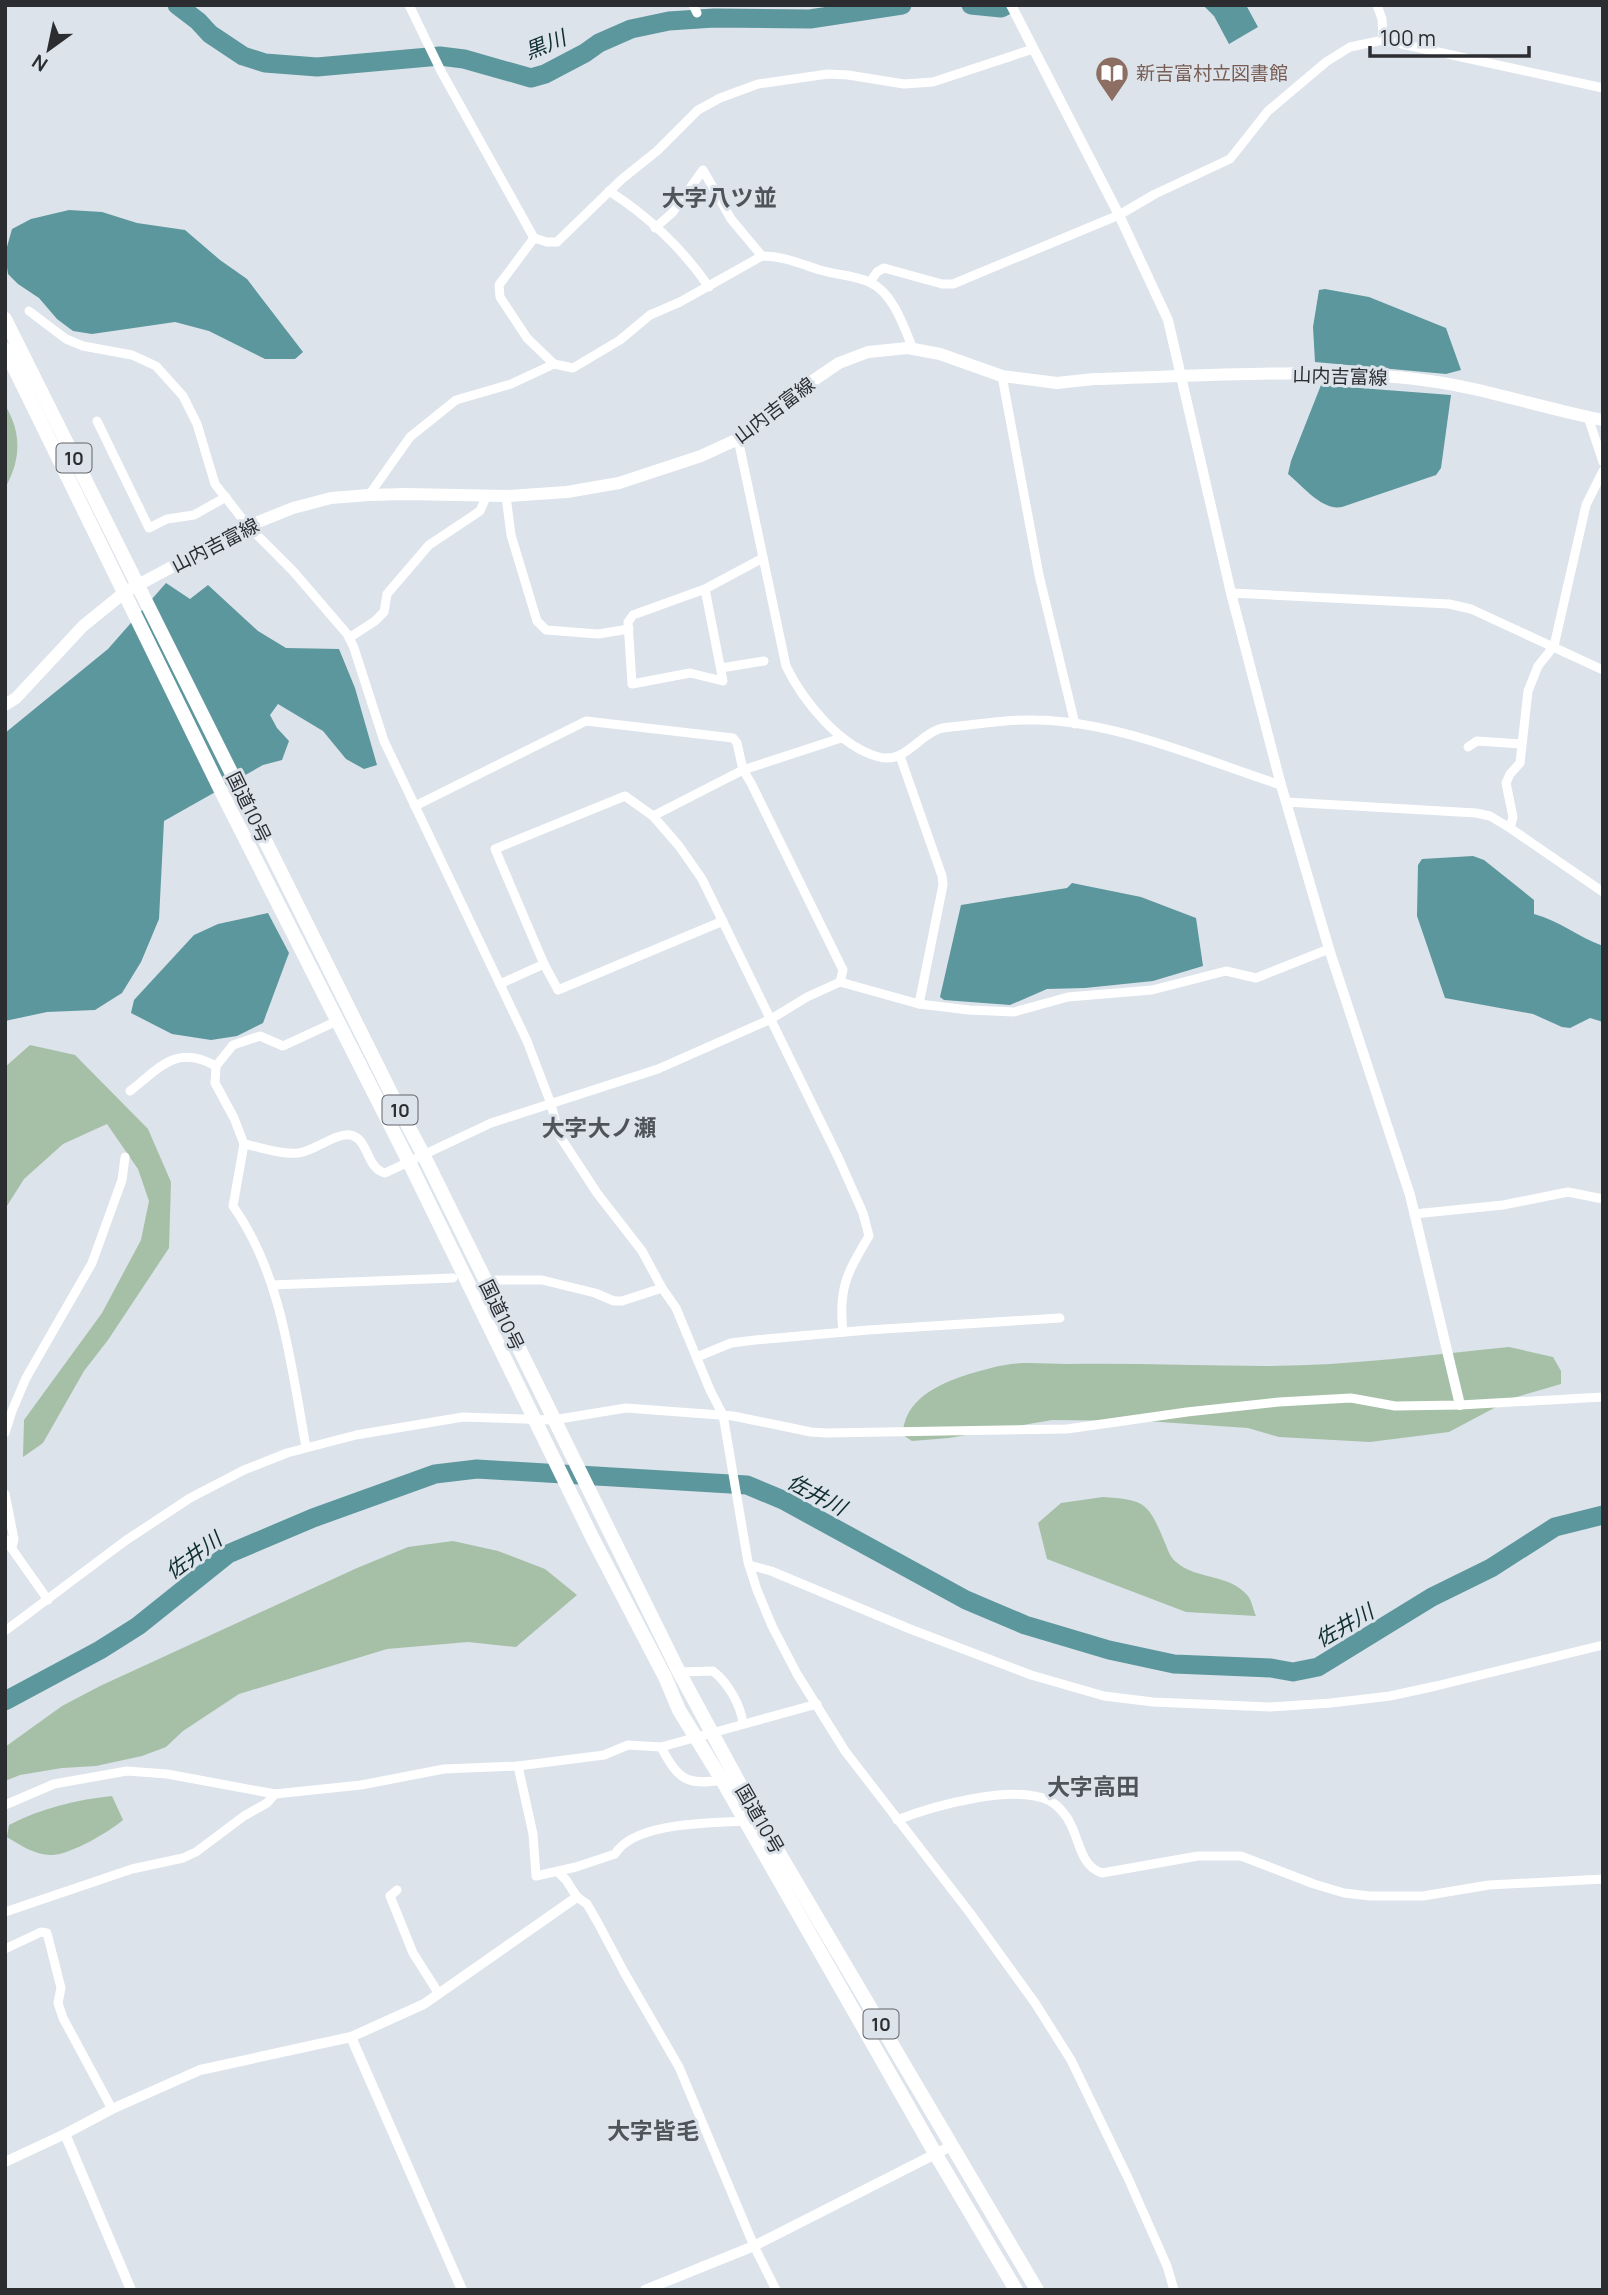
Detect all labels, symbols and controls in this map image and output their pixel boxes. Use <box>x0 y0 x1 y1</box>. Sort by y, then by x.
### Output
north arrow <box>14 14 84 84</box>
scale bar <box>1370 14 1529 58</box>
water label: 黒川 <box>520 22 572 65</box>
text: 100 m <box>1380 24 1436 52</box>
text: N <box>27 49 53 78</box>
library icon: 新吉富村立図書館 <box>1093 54 1131 103</box>
place label: 新吉富村立図書館 <box>1136 60 1288 86</box>
district label: 大字八ツ並 <box>662 181 777 213</box>
street label: 山内吉富線 <box>1292 361 1388 391</box>
street label: 山内吉富線 <box>728 371 820 449</box>
road number: 10 <box>56 444 92 472</box>
street label: 山内吉富線 <box>167 512 263 578</box>
street label: 国道10号 <box>221 767 277 847</box>
road number: 10 <box>382 1096 418 1125</box>
district label: 大字大ノ瀬 <box>542 1111 657 1143</box>
street label: 国道10号 <box>474 1275 530 1355</box>
water label: 佐井川 <box>783 1467 853 1522</box>
water label: 佐井川 <box>159 1524 228 1585</box>
water label: 佐井川 <box>1310 1596 1380 1653</box>
district label: 大字高田 <box>1047 1770 1139 1802</box>
street label: 国道10号 <box>730 1780 790 1858</box>
road number: 10 <box>864 2010 898 2038</box>
district label: 大字皆毛 <box>607 2114 699 2146</box>

